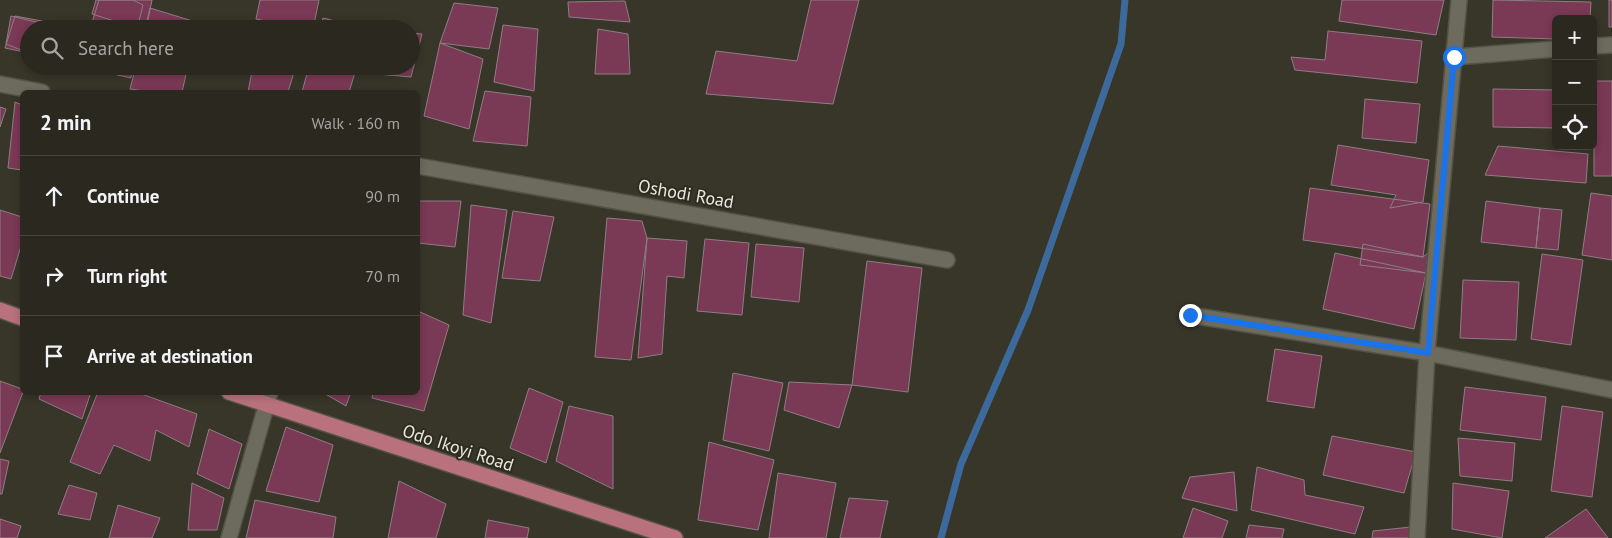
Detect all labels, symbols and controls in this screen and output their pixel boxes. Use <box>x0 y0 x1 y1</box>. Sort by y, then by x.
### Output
map controls <box>1552 15 1597 150</box>
button: + <box>1552 15 1597 60</box>
search box <box>20 20 420 75</box>
icon: search <box>38 34 66 62</box>
text: Search here <box>78 36 174 60</box>
route start <box>1443 46 1466 69</box>
button: − <box>1552 60 1597 105</box>
button: locate <box>1552 105 1597 150</box>
text: 2 min <box>40 109 91 136</box>
text: Walk · 160 m <box>311 113 400 133</box>
street label: Oshodi Road <box>636 174 736 213</box>
icon: ahead <box>40 182 68 210</box>
text: Continue <box>87 184 159 208</box>
text: 90 m <box>365 186 400 206</box>
icon: right <box>40 262 68 290</box>
text: Turn right <box>87 264 167 288</box>
text: 70 m <box>365 266 400 286</box>
route end <box>1179 304 1202 327</box>
icon: arrive <box>40 342 68 370</box>
text: Arrive at destination <box>87 344 253 368</box>
street label: Odo Ikoyi Road <box>400 419 517 476</box>

